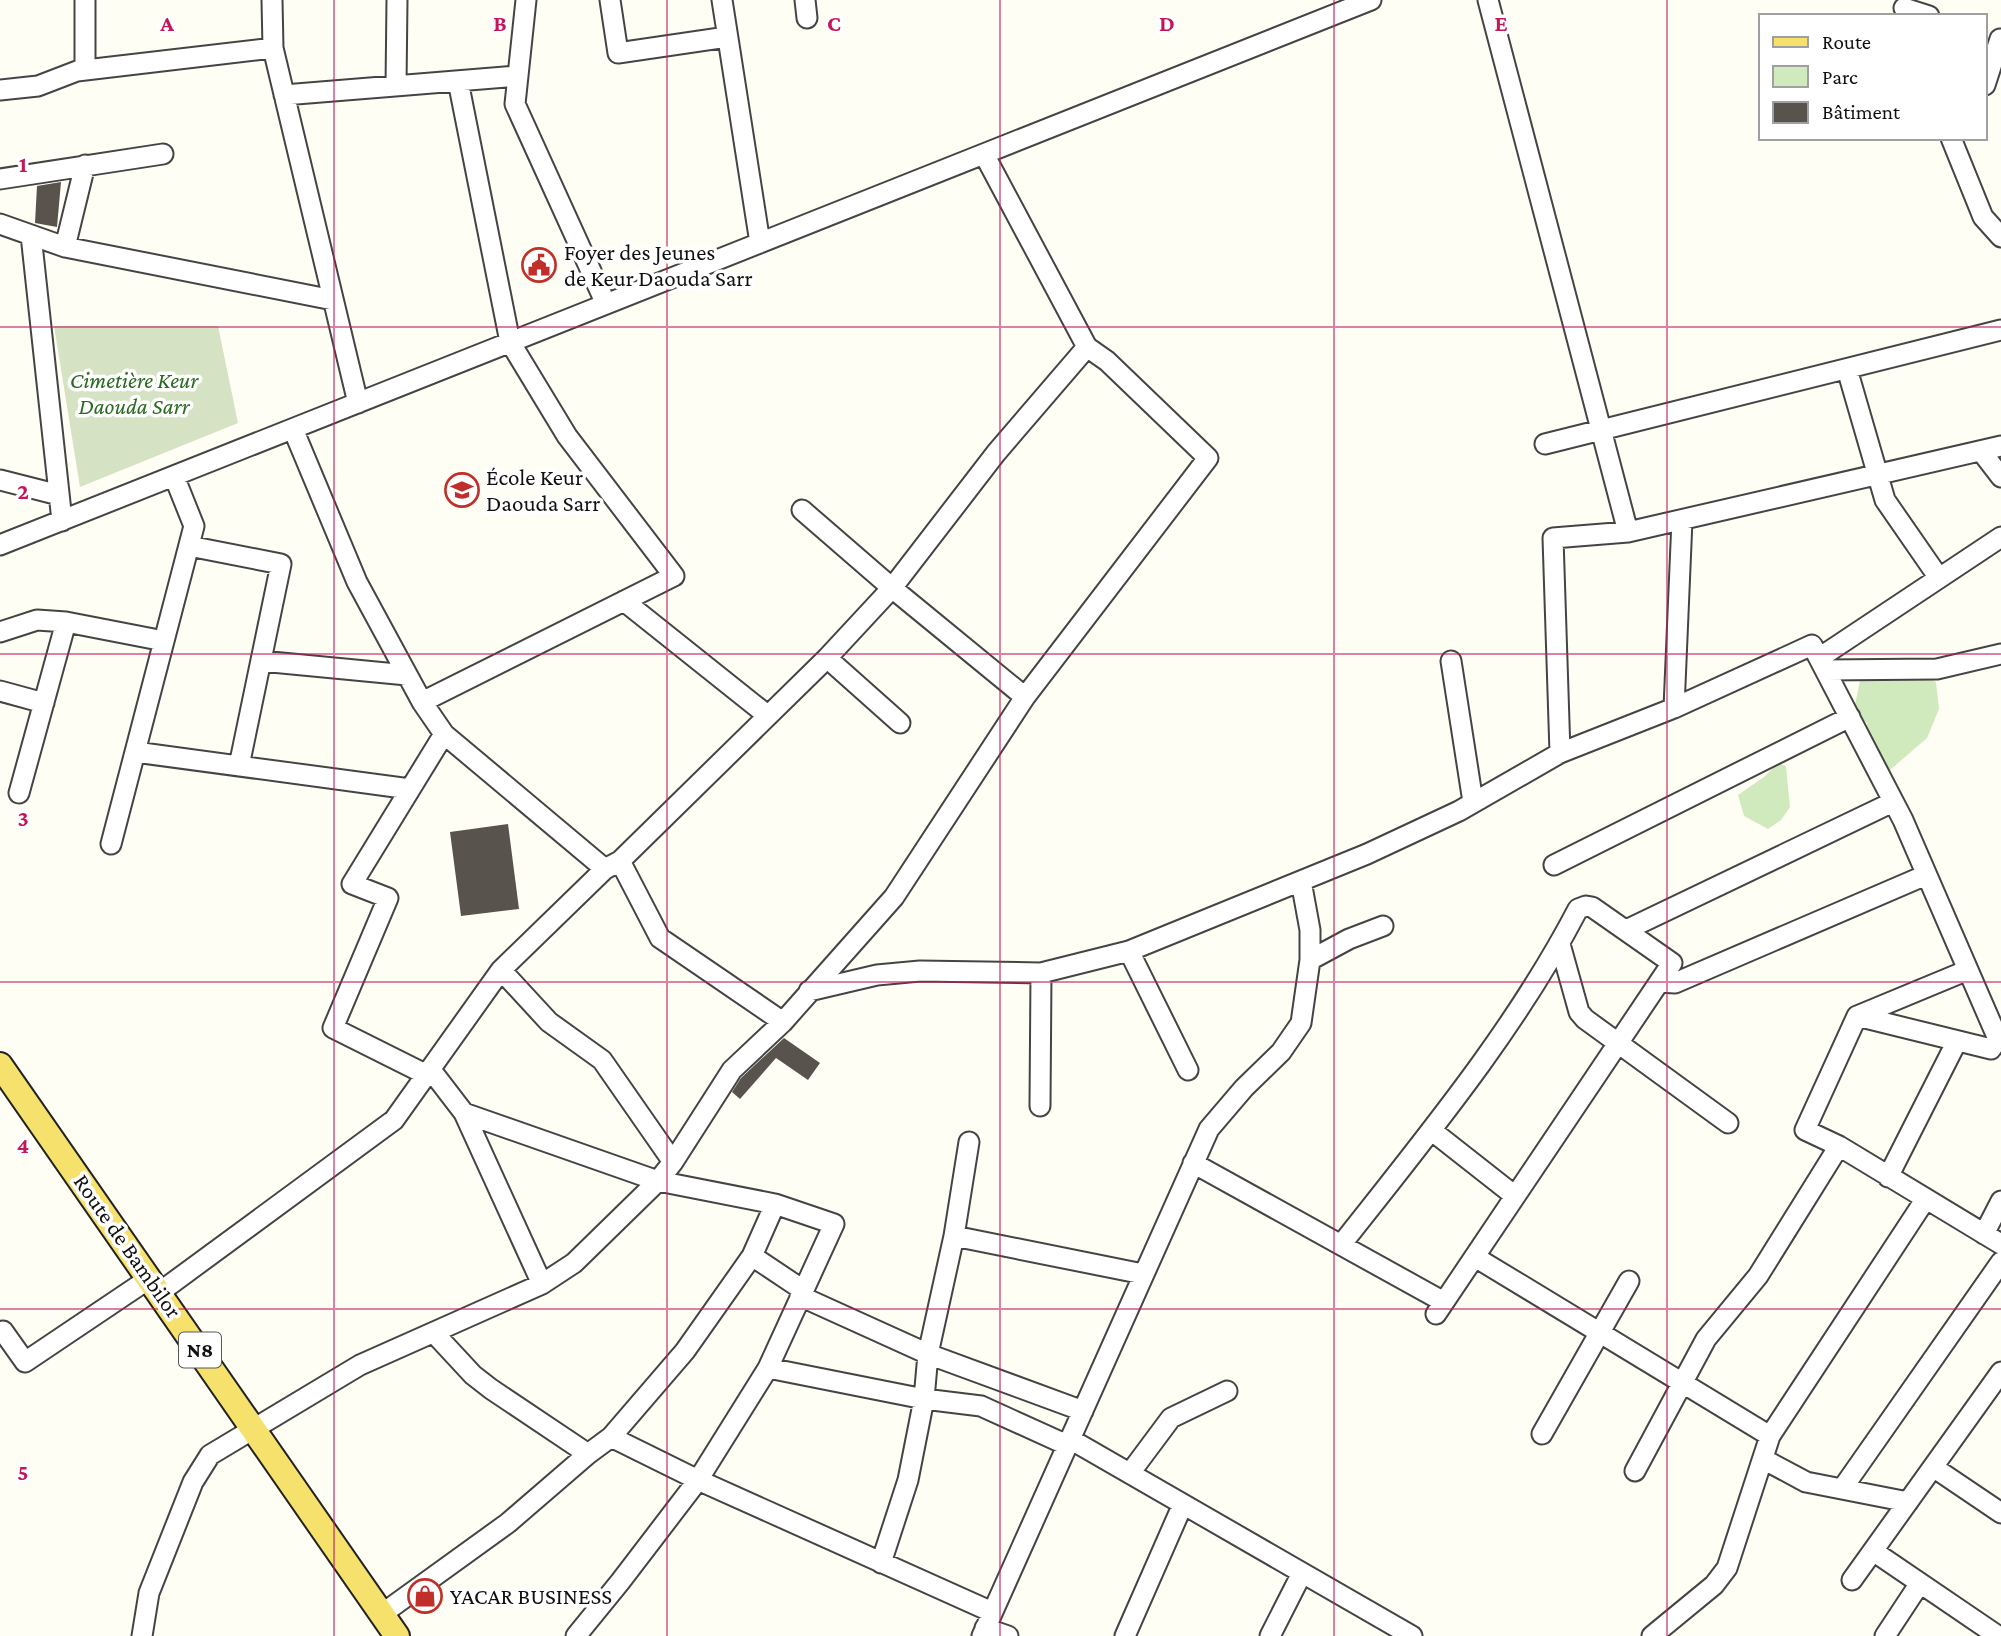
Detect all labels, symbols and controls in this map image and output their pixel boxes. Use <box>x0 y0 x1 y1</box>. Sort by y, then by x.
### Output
text: A <box>159 10 174 36</box>
text: B <box>493 10 507 36</box>
text: C <box>827 10 841 36</box>
text: D <box>1159 10 1175 36</box>
text: E <box>1494 10 1508 36</box>
legend <box>1759 14 1987 140</box>
text: Route <box>1822 30 1871 54</box>
text: Parc <box>1822 65 1858 89</box>
text: Bâtiment <box>1822 100 1901 124</box>
text: 1 <box>19 151 28 177</box>
place label: Foyer des Jeunes de Keur Daouda Sarr <box>564 239 753 291</box>
public building icon: Foyer des Jeunes de Keur Daouda Sarr <box>520 246 558 284</box>
park label: Cimetière Keur Daouda Sarr <box>70 367 199 419</box>
place label: École Keur Daouda Sarr <box>486 464 600 516</box>
school or university icon: École Keur Daouda Sarr <box>443 471 481 509</box>
text: 2 <box>17 478 29 504</box>
text: 3 <box>17 805 29 831</box>
text: 4 <box>17 1132 29 1158</box>
street label: Route de Bambilor <box>69 1169 187 1323</box>
road number: N8 <box>179 1332 221 1368</box>
text: 5 <box>17 1459 29 1485</box>
shop icon: YACAR BUSINESS <box>406 1577 444 1615</box>
place label: YACAR BUSINESS <box>450 1583 612 1609</box>

